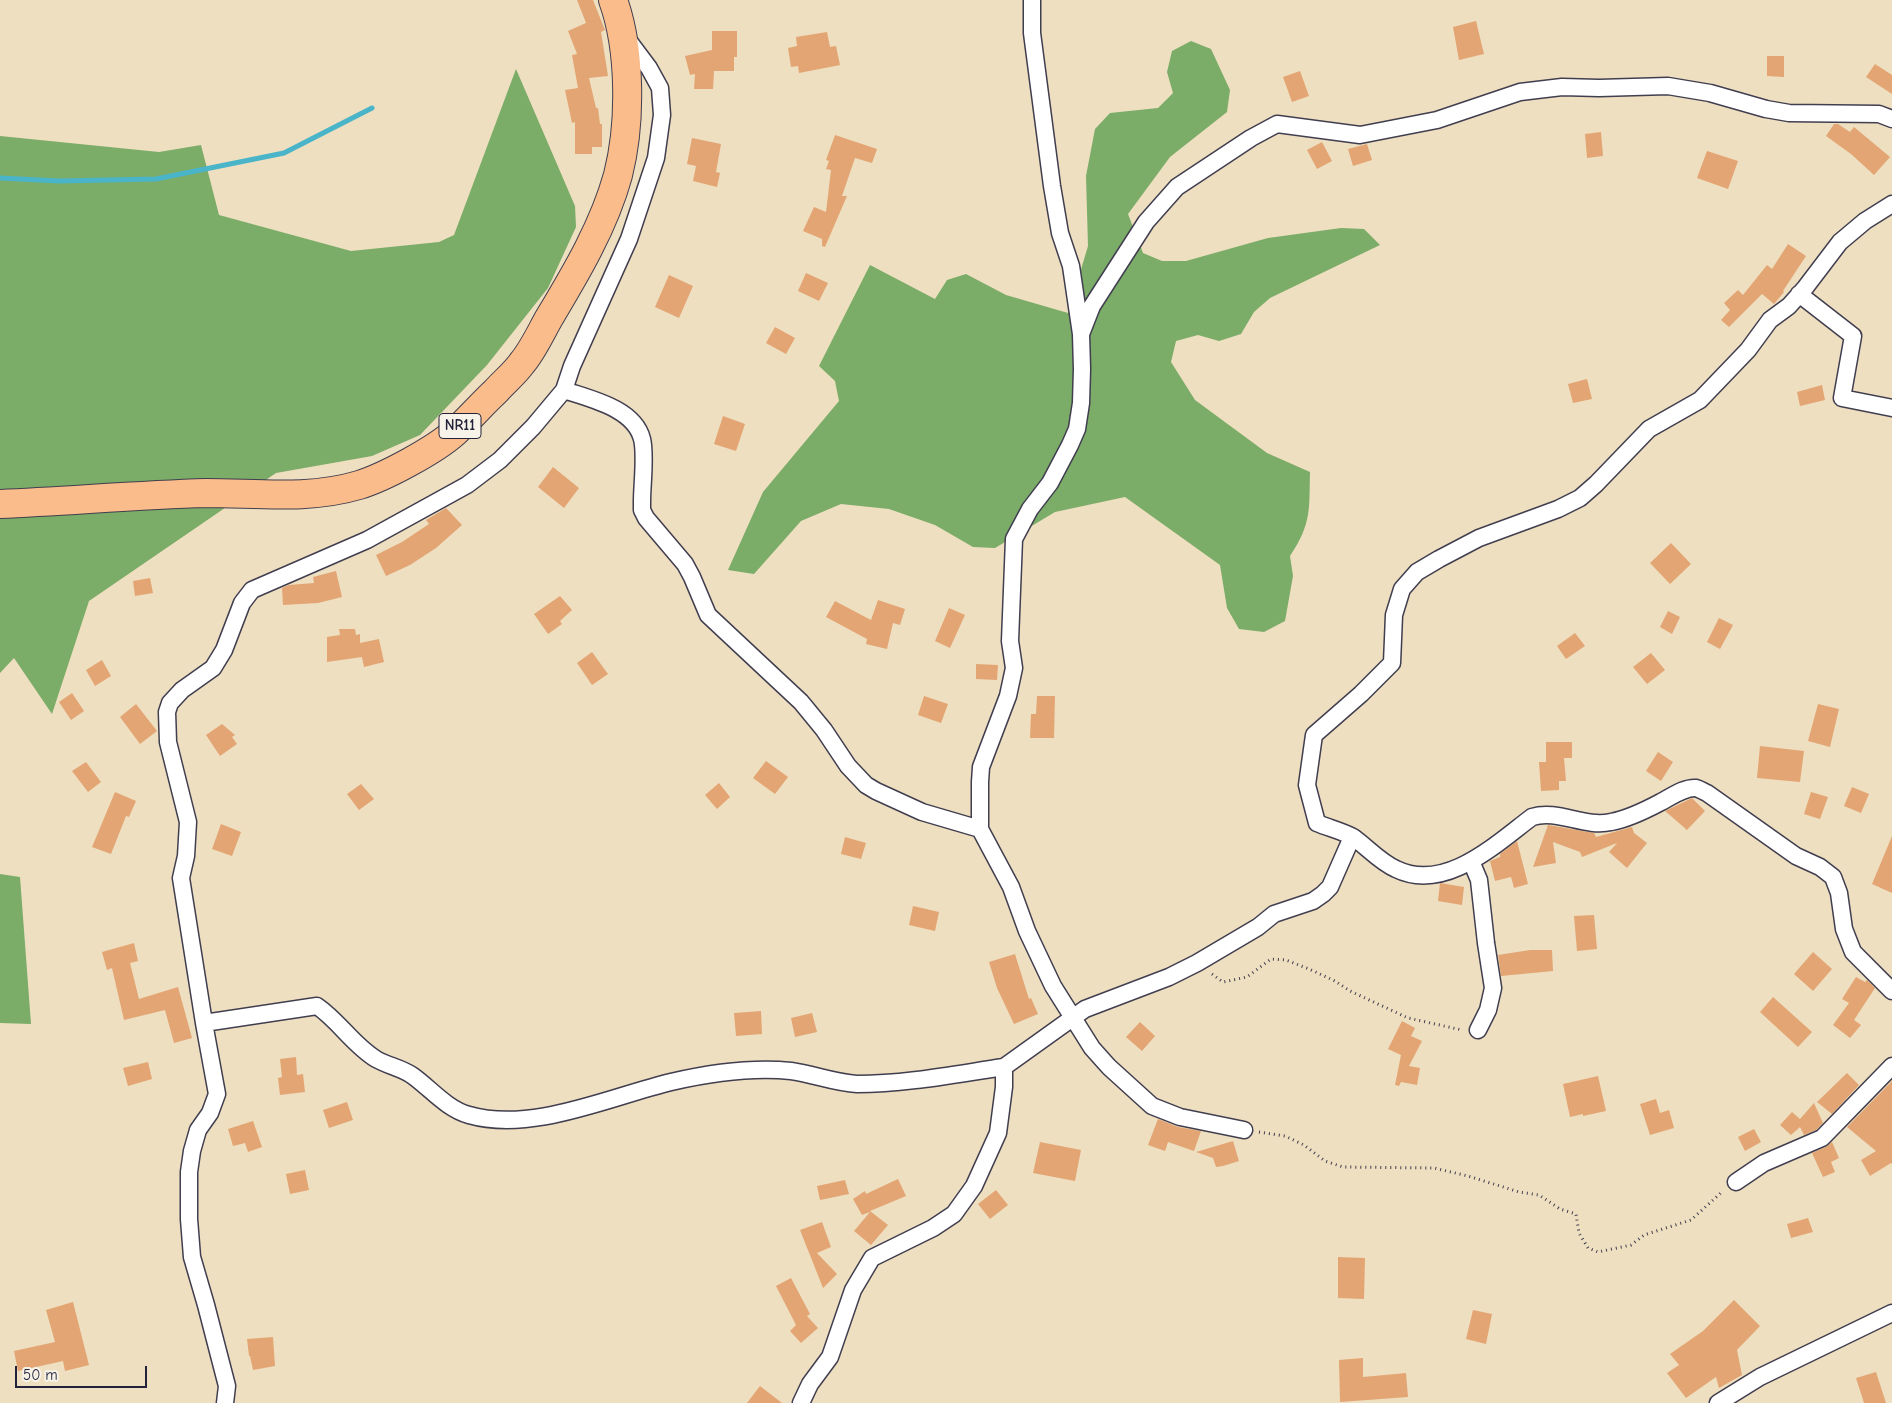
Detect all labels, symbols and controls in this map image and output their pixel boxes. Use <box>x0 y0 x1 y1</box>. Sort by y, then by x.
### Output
road number: NR11 <box>439 414 481 438</box>
scale bar <box>18 1356 150 1388</box>
text: 50 m <box>23 1366 58 1384</box>

